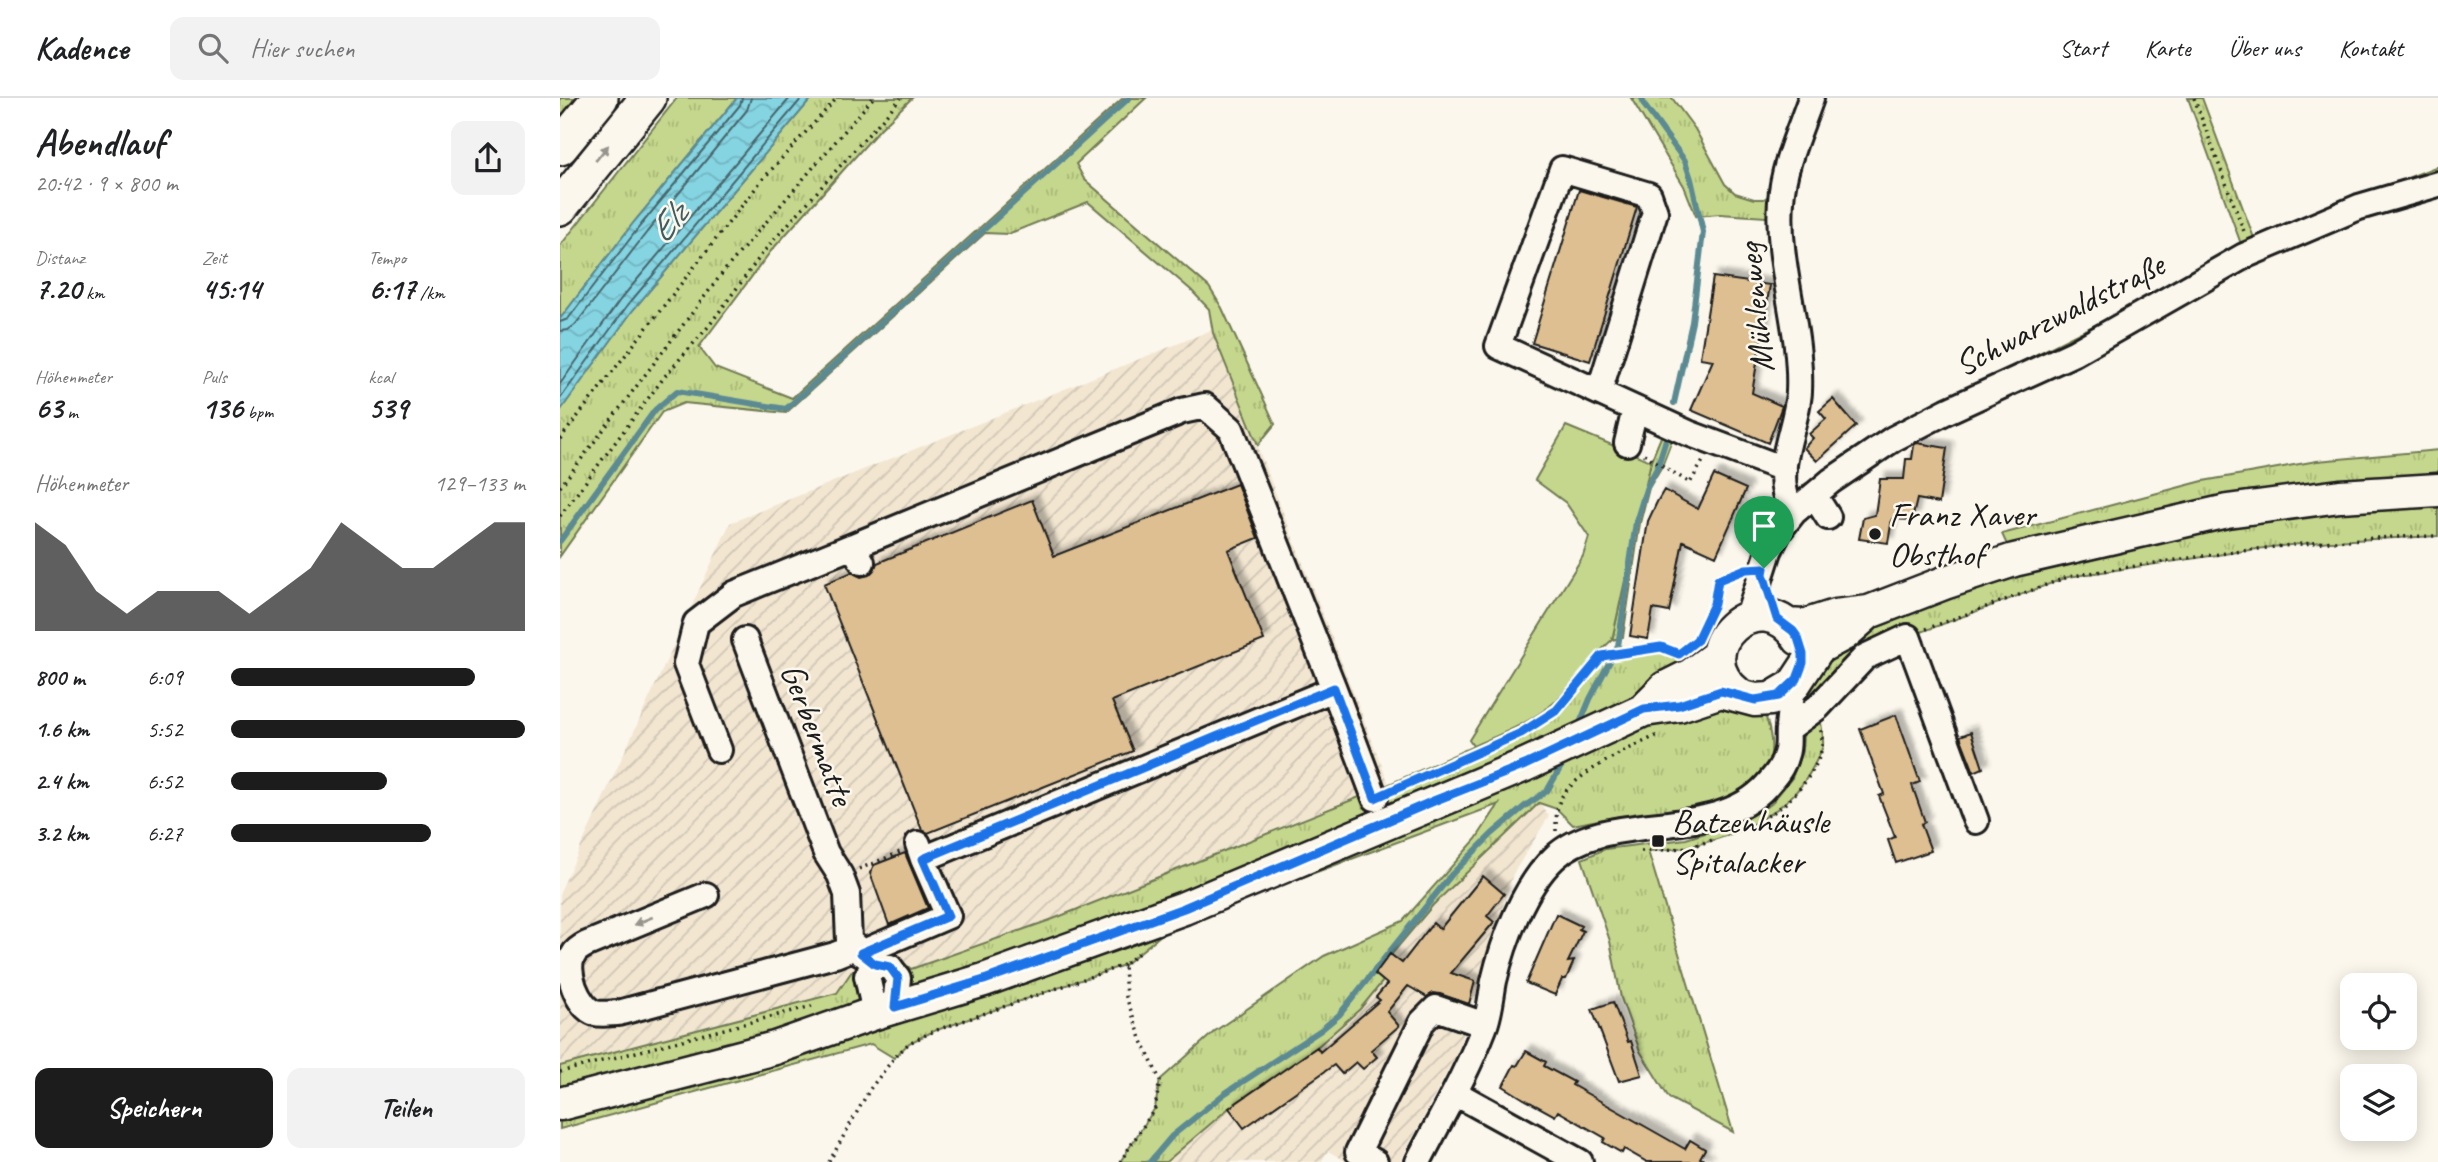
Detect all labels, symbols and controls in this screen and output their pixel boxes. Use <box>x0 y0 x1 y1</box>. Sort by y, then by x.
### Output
search box <box>170 17 660 80</box>
text: Kadence <box>35 27 128 69</box>
icon: search <box>194 29 232 67</box>
text: Hier suchen <box>250 32 355 65</box>
text: Start <box>2060 33 2107 63</box>
text: Karte <box>2145 33 2191 63</box>
text: Über uns <box>2229 33 2301 63</box>
text: Kontakt <box>2339 33 2403 63</box>
text: Abendlauf <box>35 119 165 166</box>
button: share <box>451 121 525 195</box>
one-way arrow <box>595 145 610 163</box>
text: 20:42 · 9 × 800 m <box>35 169 178 198</box>
water label: Elz <box>637 189 701 252</box>
street label: Mühlenweg <box>1726 239 1785 375</box>
street label: Schwarzwaldstraße <box>1947 241 2174 387</box>
text: Distanz <box>35 246 85 270</box>
text: Zeit <box>202 246 227 270</box>
text: Tempo <box>368 246 406 270</box>
text: 7.20 <box>35 270 81 308</box>
text: 45:14 <box>202 270 261 308</box>
text: 6:17 <box>368 270 415 308</box>
text: km <box>81 281 105 305</box>
text: /km <box>415 281 445 305</box>
text: Höhenmeter <box>35 365 112 389</box>
text: Puls <box>202 365 227 389</box>
text: kcal <box>368 365 393 389</box>
text: 63 <box>35 389 63 427</box>
text: 136 <box>202 389 243 427</box>
text: 539 <box>368 389 408 427</box>
text: m <box>63 400 78 424</box>
text: bpm <box>243 400 273 424</box>
text: Höhenmeter <box>35 469 128 498</box>
text: 129–133 m <box>434 469 525 498</box>
place label: Franz Xaver Obsthof <box>1889 492 2038 577</box>
pin <box>1734 496 1794 568</box>
icon: arrive <box>1745 507 1783 545</box>
marker: Franz Xaver Obsthof <box>1867 526 1883 542</box>
street label: Gerbermatte <box>770 657 866 814</box>
text: 800 m <box>35 663 85 692</box>
text: 6:09 <box>147 663 183 692</box>
text: 1.6 km <box>35 715 89 744</box>
text: 5:52 <box>147 715 183 744</box>
text: 2.4 km <box>35 767 89 796</box>
text: 6:52 <box>147 767 183 796</box>
place label: Batzenhäusle Spitalacker <box>1672 799 1832 884</box>
text: 3.2 km <box>35 819 89 848</box>
text: 6:27 <box>147 819 183 848</box>
marker: Batzenhäusle Spitalacker <box>1650 833 1666 849</box>
one-way arrow <box>632 915 653 926</box>
map controls <box>2340 973 2417 1141</box>
button: locate <box>2340 973 2417 1050</box>
button: layers <box>2340 1064 2417 1141</box>
button: Speichern <box>35 1068 273 1148</box>
button: Teilen <box>287 1068 525 1148</box>

